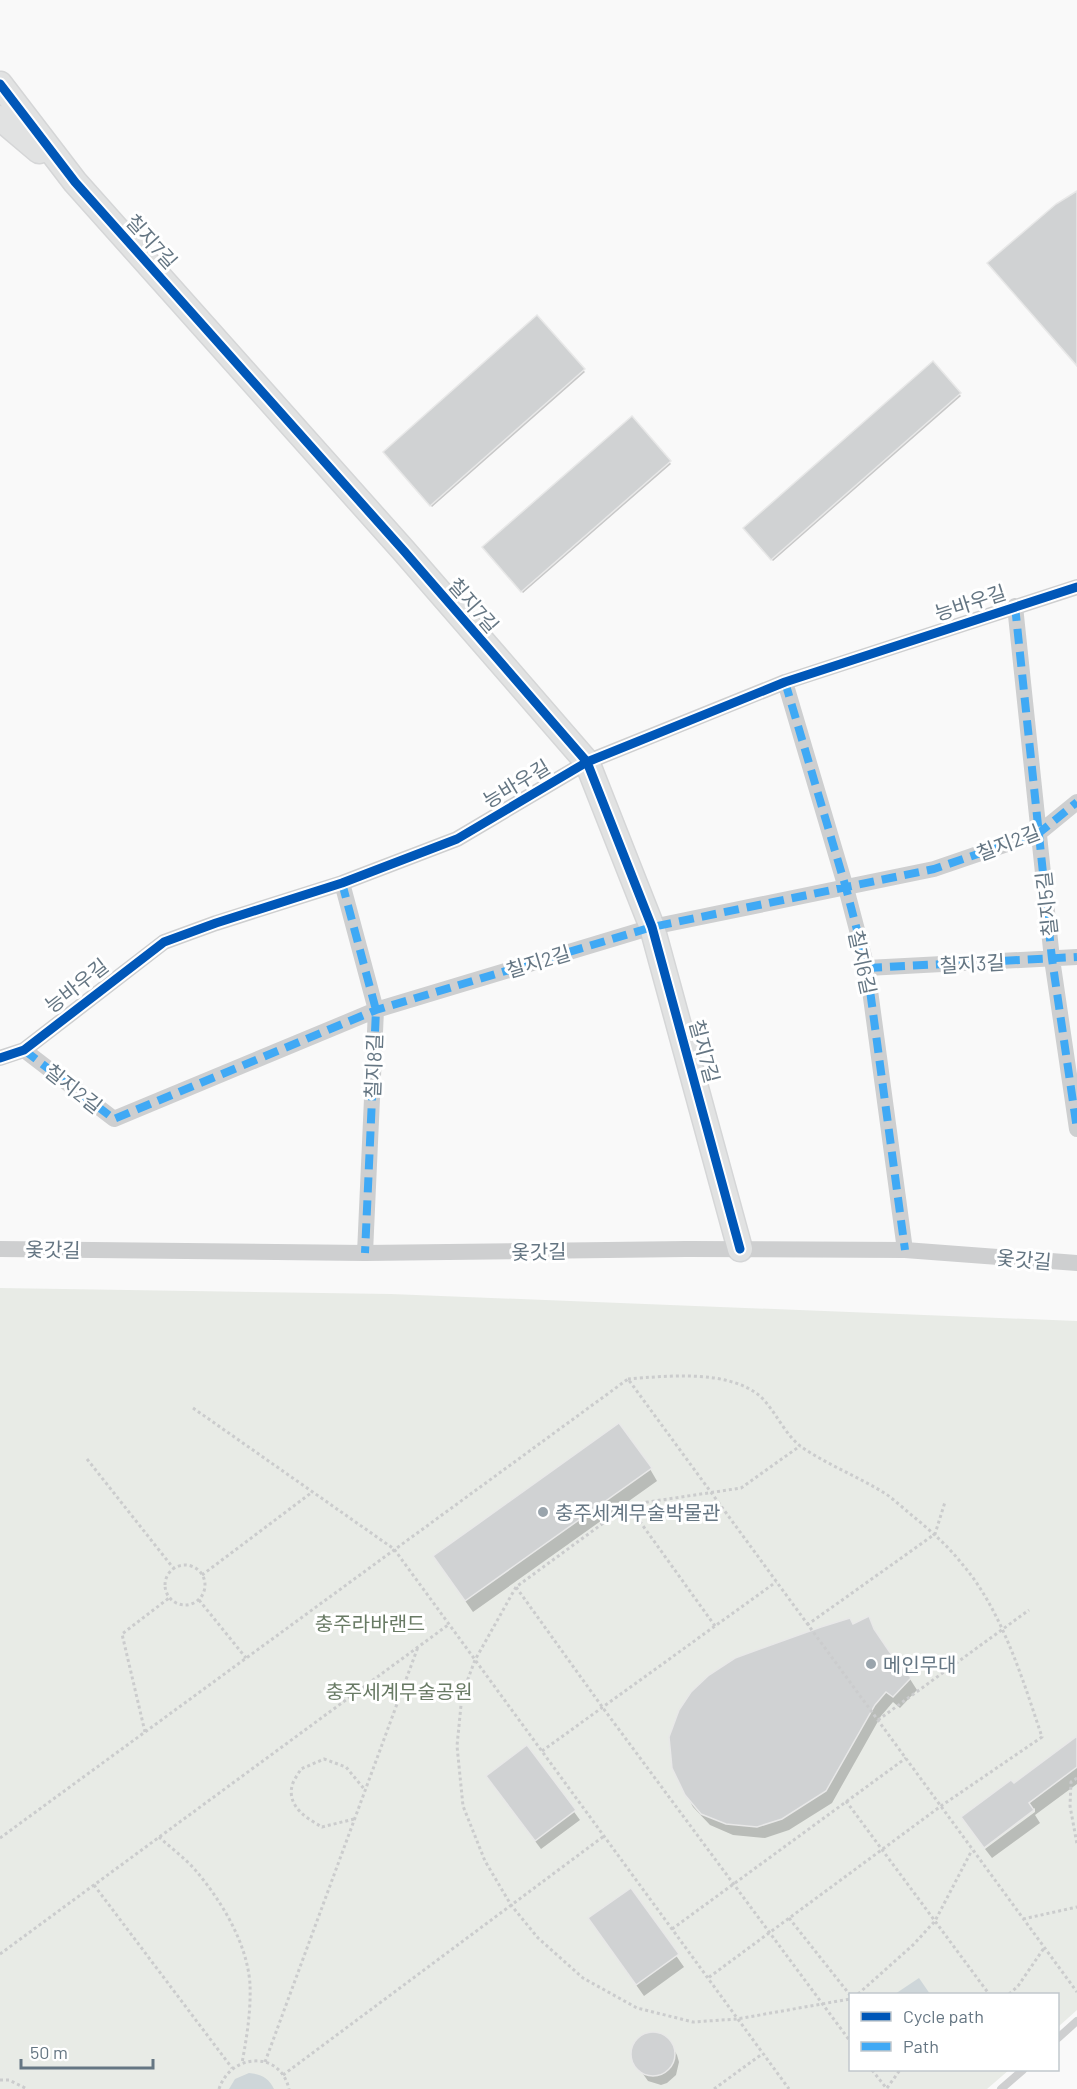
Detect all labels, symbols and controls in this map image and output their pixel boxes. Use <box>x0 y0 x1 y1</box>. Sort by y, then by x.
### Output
street label: 칠지7길 <box>121 209 183 273</box>
street label: 칠지7길 <box>444 573 504 637</box>
street label: 능바우길 <box>931 579 1009 625</box>
street label: 능바우길 <box>478 754 554 812</box>
street label: 칠지2길 <box>973 819 1043 865</box>
street label: 칠지5길 <box>1031 870 1061 938</box>
street label: 칠지6길 <box>844 927 882 997</box>
street label: 칠지2길 <box>503 940 573 982</box>
street label: 칠지3길 <box>939 949 1005 977</box>
street label: 능바우길 <box>40 953 112 1017</box>
street label: 칠지7길 <box>685 1017 725 1085</box>
street label: 칠지8길 <box>360 1033 386 1099</box>
street label: 칠지2길 <box>41 1058 107 1118</box>
street label: 옻갓길 <box>25 1237 81 1261</box>
street label: 옻갓길 <box>511 1239 567 1263</box>
street label: 옻갓길 <box>995 1245 1053 1273</box>
place label: 충주세계무술박물관 <box>555 1500 721 1524</box>
marker: 충주세계무술박물관 <box>536 1505 550 1519</box>
park label: 충주라바랜드 <box>315 1611 425 1635</box>
place label: 메인무대 <box>883 1652 957 1676</box>
marker: 메인무대 <box>864 1657 878 1671</box>
park label: 충주세계무술공원 <box>325 1679 473 1703</box>
legend <box>849 1993 1059 2071</box>
text: Cycle path <box>903 2005 984 2027</box>
scale bar <box>21 2032 153 2070</box>
text: Path <box>903 2035 939 2057</box>
text: 50 m <box>30 2041 68 2063</box>

